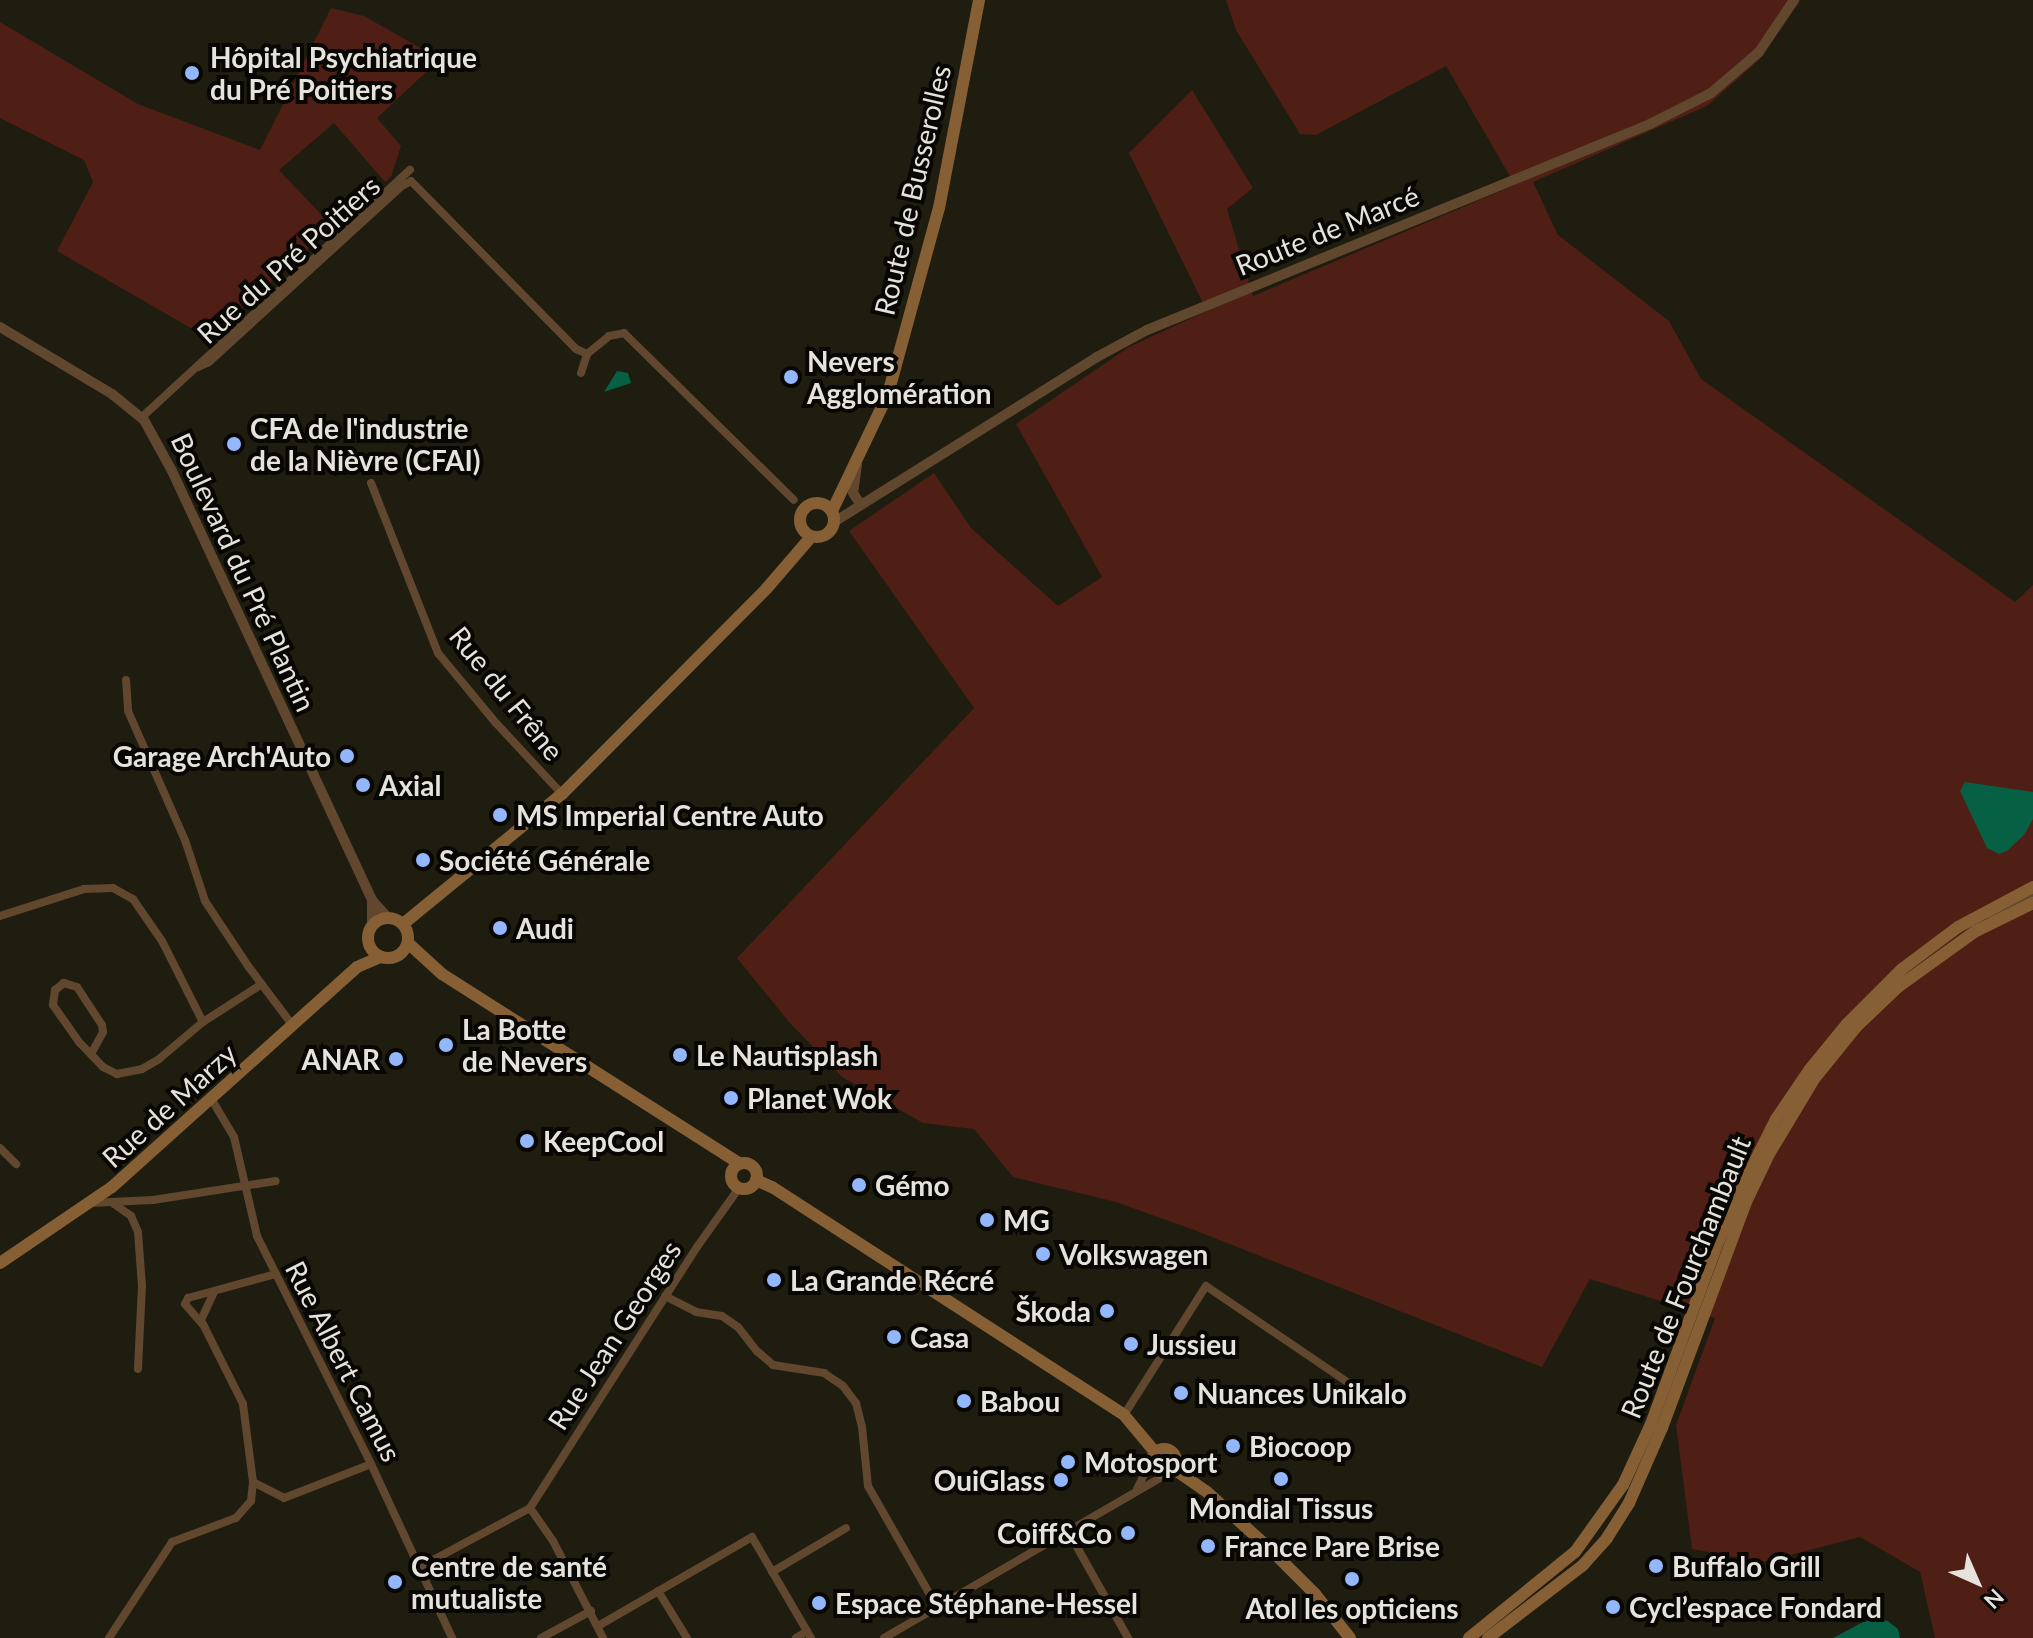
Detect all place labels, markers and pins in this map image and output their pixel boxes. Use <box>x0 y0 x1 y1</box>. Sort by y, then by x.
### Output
place label: Hôpital Psychiatrique du Pré Poitiers <box>210 40 477 106</box>
marker: Hôpital Psychiatrique du Pré Poitiers <box>181 62 203 84</box>
place label: Nevers Agglomération <box>807 344 992 410</box>
marker: Nevers Agglomération <box>782 368 800 386</box>
place label: CFA de l'industrie de la Nièvre (CFAI) <box>250 411 481 477</box>
marker: CFA de l'industrie de la Nièvre (CFAI) <box>225 435 243 453</box>
place label: Garage Arch'Auto <box>112 739 331 773</box>
marker: Garage Arch'Auto <box>338 747 356 765</box>
place label: Axial <box>379 768 441 802</box>
marker: Axial <box>354 776 372 794</box>
place label: MS Imperial Centre Auto <box>516 798 825 832</box>
marker: MS Imperial Centre Auto <box>491 806 509 824</box>
place label: Société Générale <box>439 843 650 877</box>
marker: Société Générale <box>414 851 432 869</box>
place label: Audi <box>516 911 574 945</box>
marker: Audi <box>491 919 509 937</box>
place label: La Botte de Nevers <box>462 1012 587 1078</box>
marker: La Botte de Nevers <box>437 1036 455 1054</box>
place label: Le Nautisplash <box>696 1038 878 1072</box>
place label: ANAR <box>302 1042 380 1076</box>
marker: Le Nautisplash <box>671 1046 689 1064</box>
marker: ANAR <box>387 1050 405 1068</box>
place label: Planet Wok <box>747 1081 892 1115</box>
marker: Planet Wok <box>722 1089 740 1107</box>
place label: KeepCool <box>543 1124 664 1158</box>
marker: KeepCool <box>518 1132 536 1150</box>
place label: Gémo <box>875 1168 950 1202</box>
marker: Gémo <box>850 1176 868 1194</box>
place label: MG <box>1003 1203 1050 1237</box>
marker: MG <box>978 1211 996 1229</box>
place label: Volkswagen <box>1059 1237 1208 1271</box>
marker: Volkswagen <box>1034 1245 1052 1263</box>
place label: La Grande Récré <box>790 1263 994 1297</box>
marker: La Grande Récré <box>765 1271 783 1289</box>
place label: Škoda <box>1015 1294 1091 1328</box>
marker: Škoda <box>1098 1302 1116 1320</box>
place label: Casa <box>910 1320 969 1354</box>
place label: Jussieu <box>1147 1327 1237 1361</box>
marker: Casa <box>885 1328 903 1346</box>
marker: Jussieu <box>1122 1335 1140 1353</box>
place label: Nuances Unikalo <box>1197 1376 1407 1410</box>
place label: Babou <box>980 1384 1060 1418</box>
marker: Nuances Unikalo <box>1172 1384 1190 1402</box>
marker: Babou <box>955 1392 973 1410</box>
place label: Biocoop <box>1249 1429 1352 1463</box>
marker: Biocoop <box>1224 1437 1242 1455</box>
place label: Motosport <box>1084 1445 1217 1479</box>
marker: Motosport <box>1059 1453 1077 1471</box>
place label: OuiGlass <box>934 1463 1045 1497</box>
marker: Mondial Tissus <box>1272 1470 1290 1488</box>
marker: OuiGlass <box>1052 1471 1070 1489</box>
place label: Mondial Tissus <box>1188 1491 1374 1525</box>
place label: Coiff&Co <box>997 1516 1112 1550</box>
marker: Coiff&Co <box>1119 1524 1137 1542</box>
place label: France Pare Brise <box>1224 1529 1440 1563</box>
marker: France Pare Brise <box>1199 1537 1217 1555</box>
place label: Centre de santé mutualiste <box>411 1549 607 1615</box>
place label: Buffalo Grill <box>1672 1549 1821 1583</box>
marker: Buffalo Grill <box>1647 1557 1665 1575</box>
marker: Atol les opticiens <box>1343 1570 1361 1588</box>
marker: Centre de santé mutualiste <box>386 1573 404 1591</box>
place label: Espace Stéphane-Hessel <box>835 1586 1138 1620</box>
place label: Cycl’espace Fondard <box>1629 1590 1882 1624</box>
place label: Atol les opticiens <box>1245 1591 1459 1625</box>
marker: Espace Stéphane-Hessel <box>810 1594 828 1612</box>
marker: Cycl’espace Fondard <box>1604 1598 1622 1616</box>

